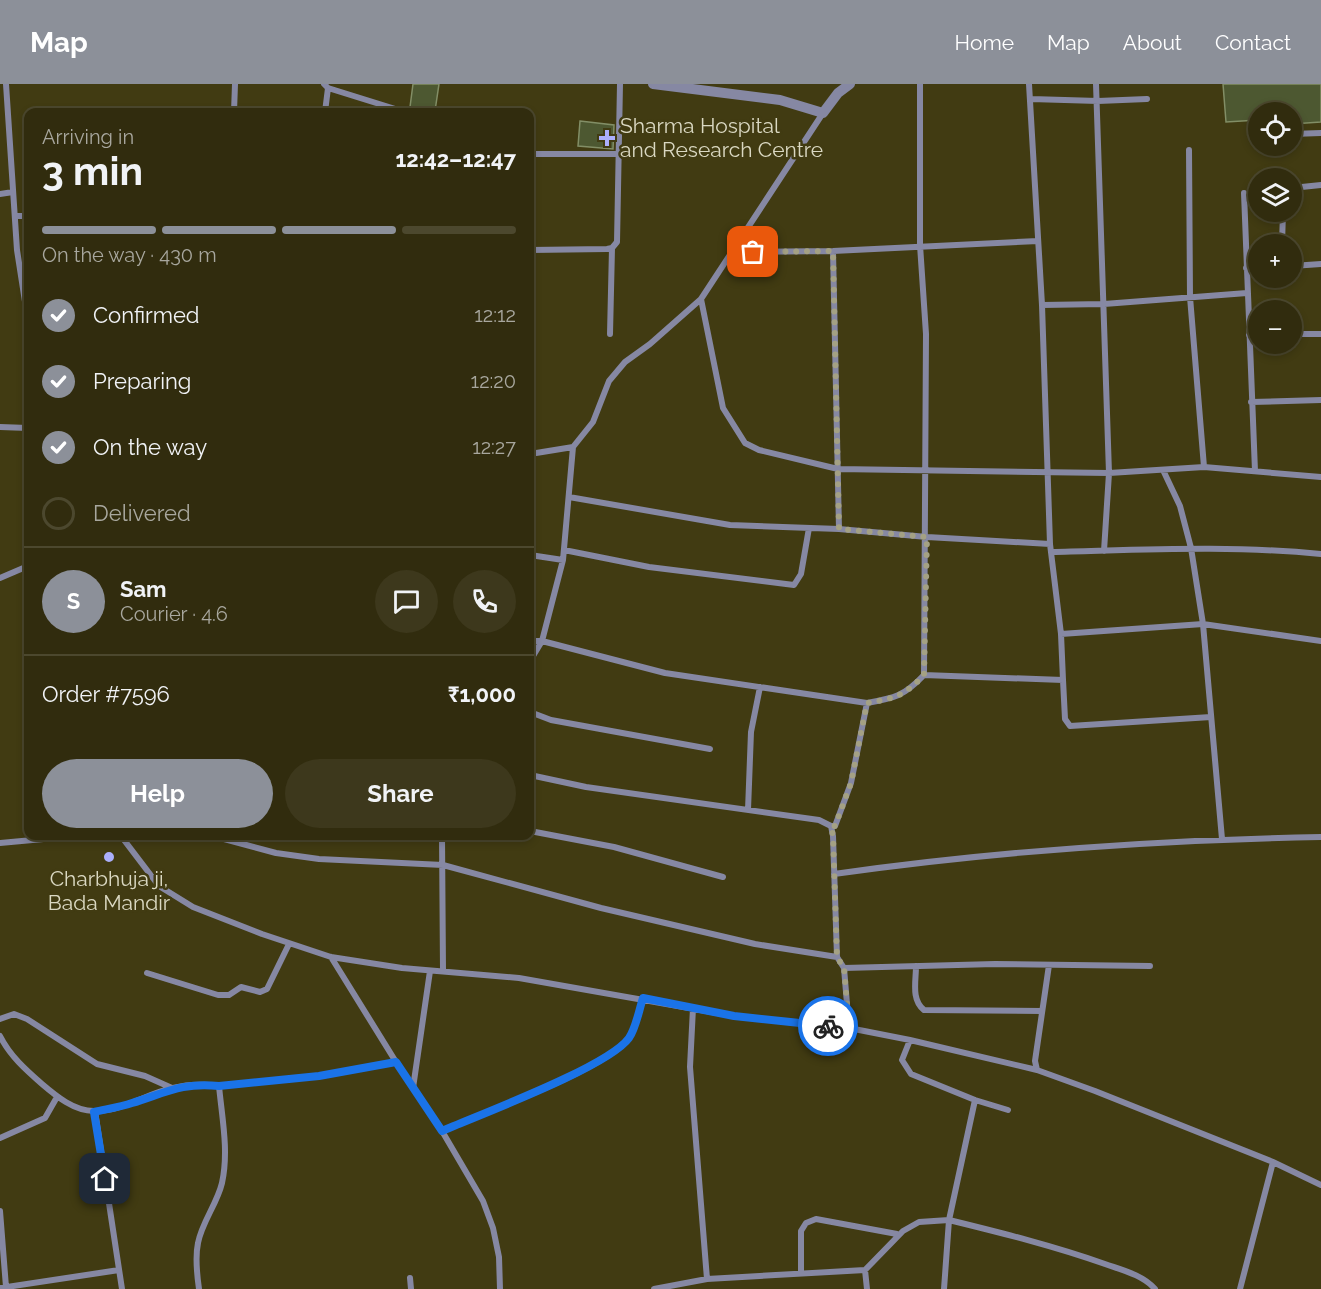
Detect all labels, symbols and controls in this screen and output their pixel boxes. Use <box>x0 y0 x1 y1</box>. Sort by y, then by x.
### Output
text: Map <box>30 26 88 59</box>
text: Home <box>955 30 1014 55</box>
text: Map <box>1047 30 1090 55</box>
text: About <box>1123 30 1182 55</box>
text: Contact <box>1215 30 1291 55</box>
map controls <box>1248 102 1302 354</box>
button: locate <box>1248 102 1302 156</box>
place label: Sharma Hospital and Research Centre <box>620 113 823 162</box>
text: Arriving in <box>42 125 134 149</box>
marker: Sharma Hospital and Research Centre <box>598 129 616 147</box>
text: 12:42–12:47 <box>395 146 516 172</box>
text: 3 min <box>42 148 143 194</box>
button: layers <box>1248 168 1302 222</box>
pin <box>727 226 778 277</box>
button: + <box>1248 234 1302 288</box>
icon: bag <box>736 235 769 268</box>
text: On the way · 430 m <box>42 243 217 267</box>
icon: check <box>42 299 75 332</box>
button: − <box>1248 300 1302 354</box>
text: Confirmed <box>93 302 200 328</box>
text: 12:12 <box>474 303 516 327</box>
icon: check <box>42 365 75 398</box>
text: Preparing <box>93 368 191 394</box>
text: 12:20 <box>471 369 516 393</box>
icon: check <box>42 431 75 464</box>
text: On the way <box>93 434 207 460</box>
text: 12:27 <box>472 435 516 459</box>
text: Delivered <box>93 500 191 526</box>
button: chat <box>375 570 438 633</box>
button: phone <box>453 570 516 633</box>
text: Sam <box>120 576 167 602</box>
text: S <box>67 588 80 614</box>
text: Courier · 4.6 <box>120 602 228 626</box>
text: Order #7596 <box>42 681 170 707</box>
text: ₹1,000 <box>448 681 516 707</box>
button: Help <box>42 759 273 828</box>
button: Share <box>285 759 516 828</box>
marker: Charbhuja ji, Bada Mandir <box>102 850 116 864</box>
place label: Charbhuja ji, Bada Mandir <box>48 866 171 915</box>
courier <box>798 996 858 1056</box>
icon: bike <box>812 1010 845 1043</box>
pin <box>79 1153 130 1204</box>
icon: home <box>88 1162 121 1195</box>

